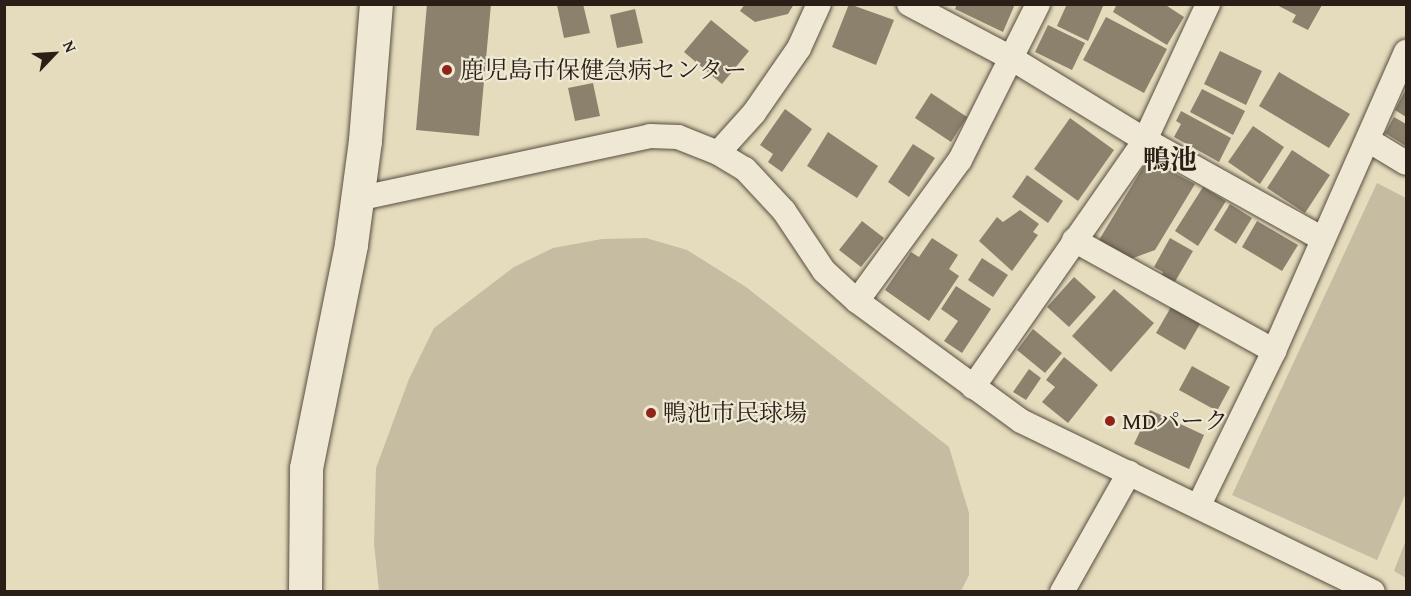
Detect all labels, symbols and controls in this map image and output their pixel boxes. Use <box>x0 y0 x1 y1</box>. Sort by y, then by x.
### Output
north arrow <box>24 24 84 84</box>
text: N <box>57 36 83 56</box>
place label: 鹿児島市保健急病センター <box>460 56 748 84</box>
marker: 鹿児島市保健急病センター <box>438 61 456 79</box>
district label: 鴨池 <box>1143 144 1197 176</box>
place label: 鴨池市民球場 <box>663 399 807 427</box>
marker: 鴨池市民球場 <box>644 406 658 420</box>
place label: MDパーク <box>1122 407 1228 435</box>
marker: MDパーク <box>1103 414 1117 428</box>

